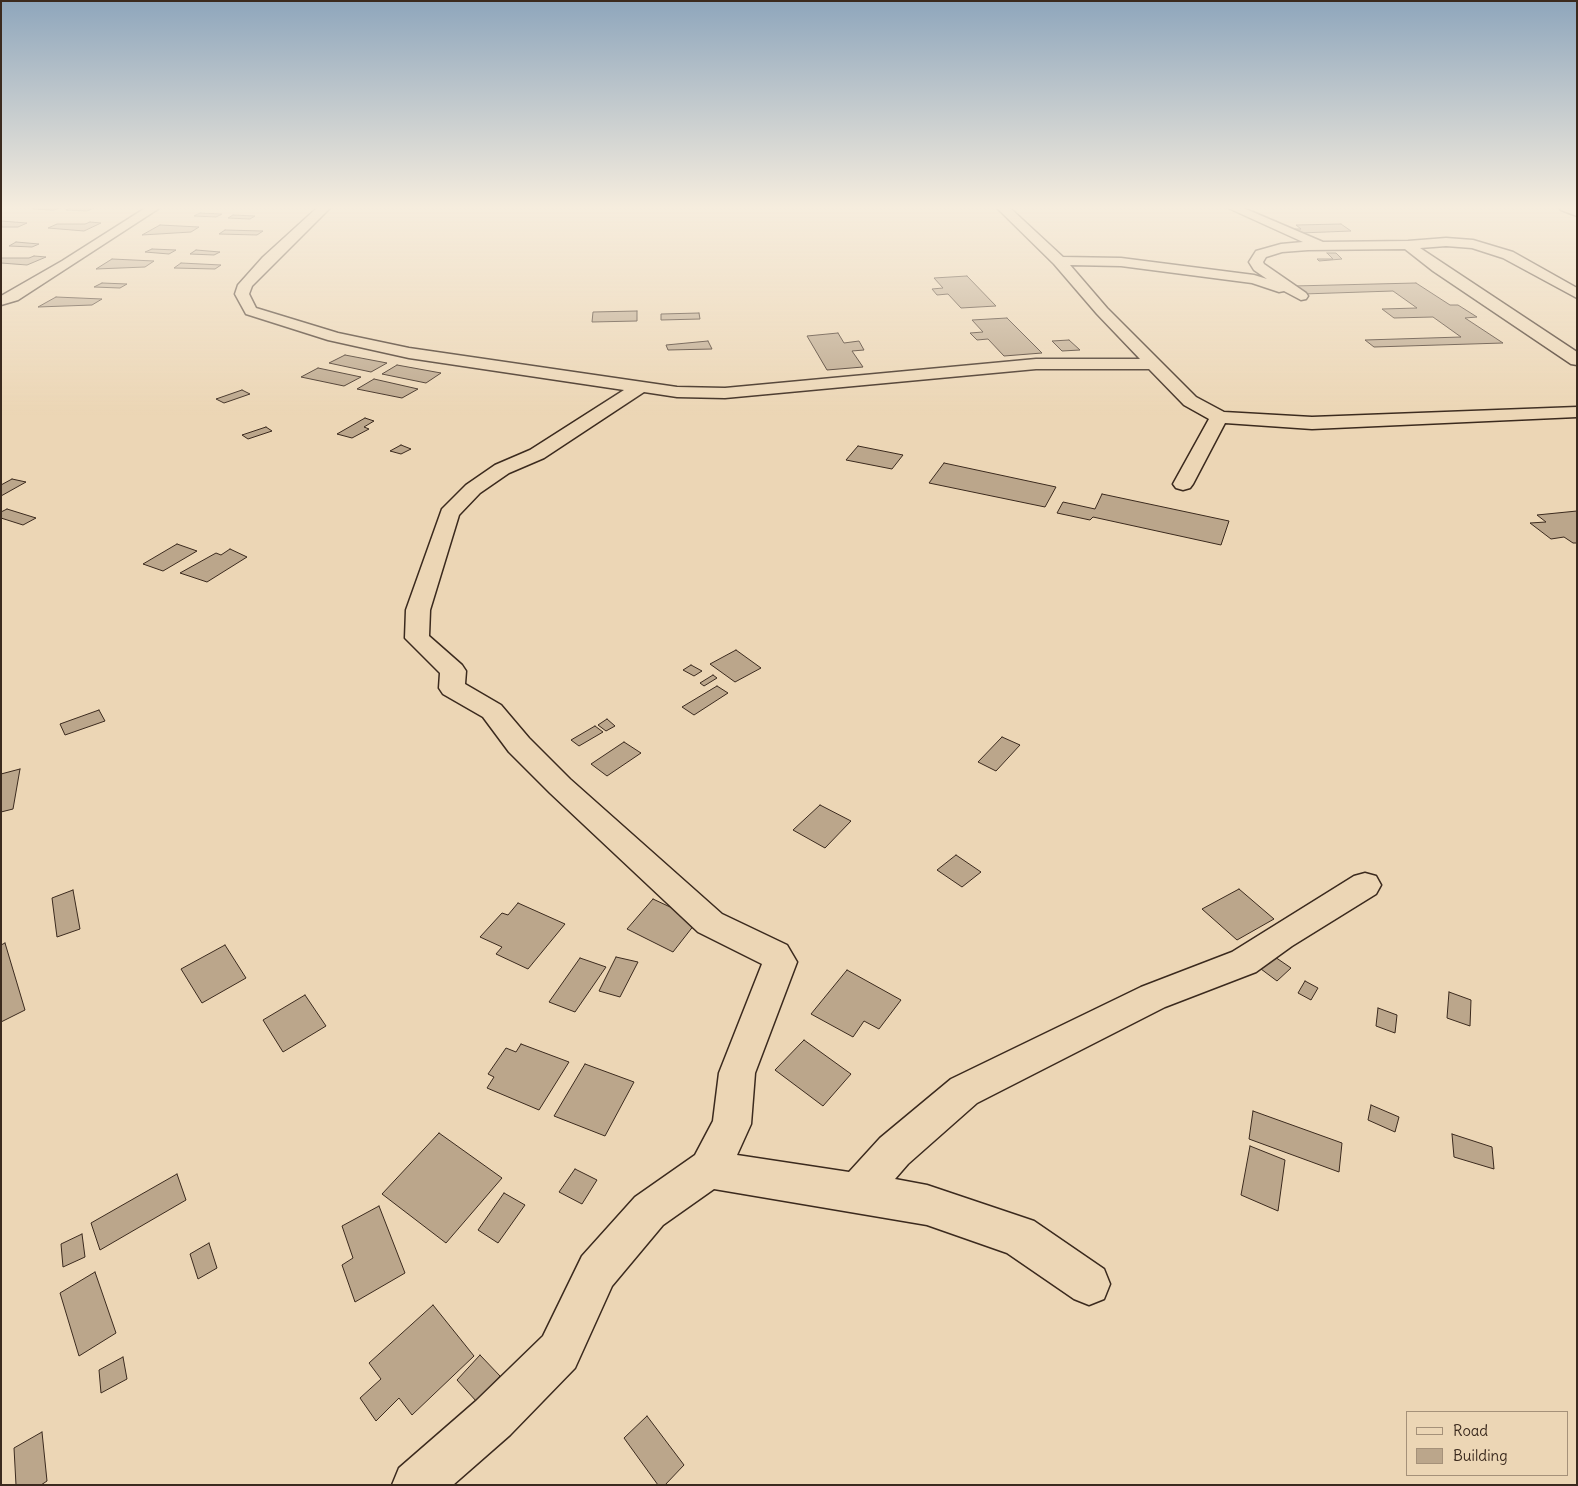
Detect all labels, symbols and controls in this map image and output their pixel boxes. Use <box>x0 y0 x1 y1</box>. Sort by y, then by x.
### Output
legend <box>1406 1411 1568 1476</box>
text: Road <box>1453 1421 1488 1440</box>
text: Building <box>1453 1446 1508 1465</box>

